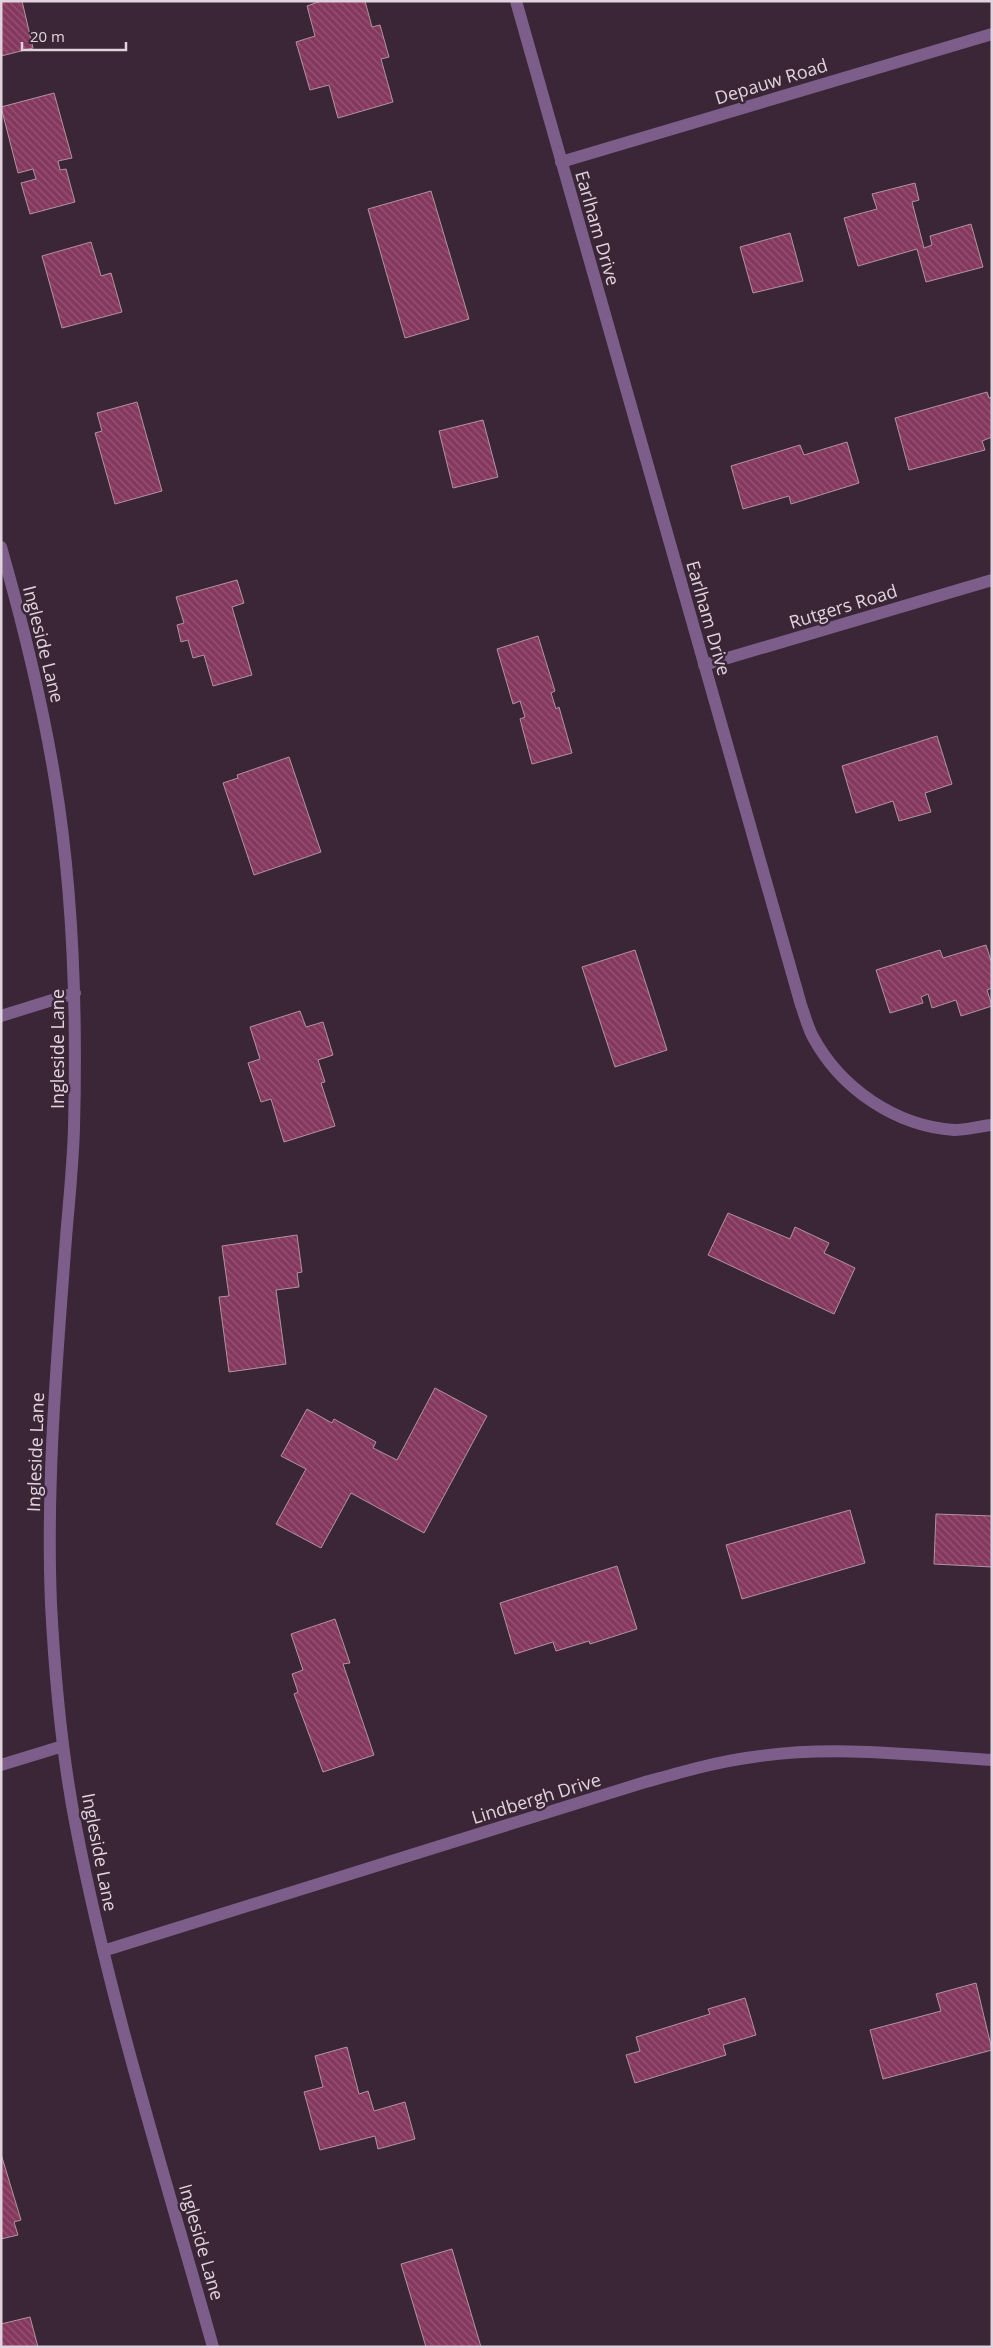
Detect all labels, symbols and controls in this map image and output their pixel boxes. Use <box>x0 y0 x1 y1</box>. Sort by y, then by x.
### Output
scale bar <box>22 20 126 52</box>
text: 20 m <box>30 26 65 46</box>
street label: Depauw Road <box>712 52 830 110</box>
street label: Earlham Drive <box>570 168 626 288</box>
street label: Earlham Drive <box>681 558 737 678</box>
street label: Rutgers Road <box>786 578 900 634</box>
street label: Ingleside Lane <box>18 583 70 705</box>
street label: Ingleside Lane <box>45 989 69 1109</box>
street label: Ingleside Lane <box>21 1392 49 1512</box>
street label: Lindbergh Drive <box>468 1767 604 1829</box>
street label: Ingleside Lane <box>77 1791 123 1913</box>
street label: Ingleside Lane <box>174 2181 230 2303</box>

